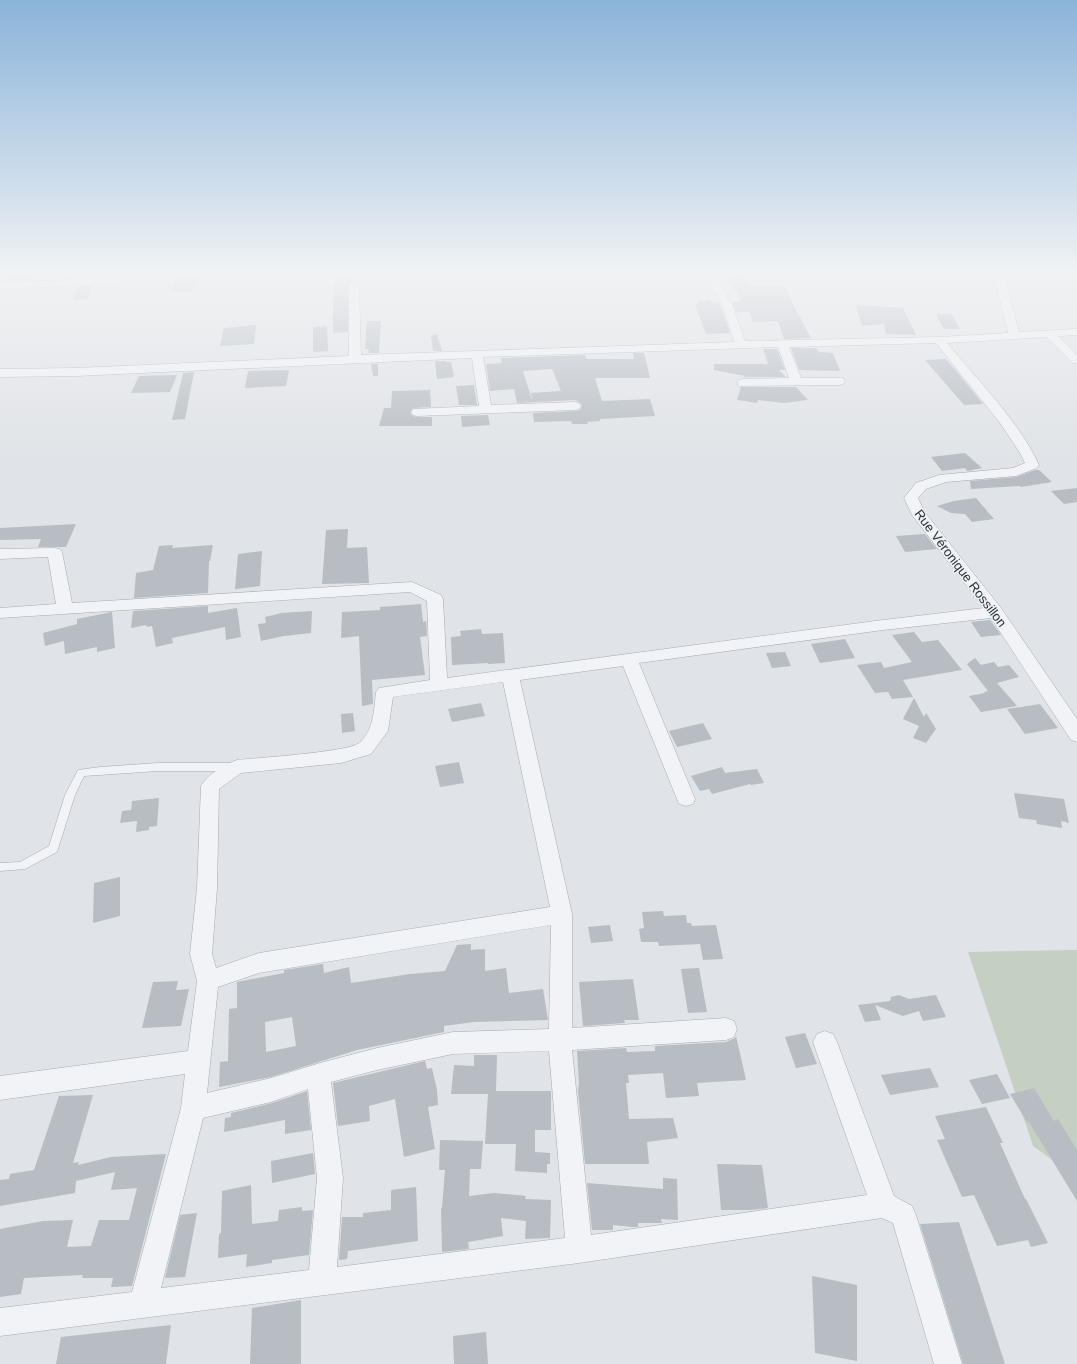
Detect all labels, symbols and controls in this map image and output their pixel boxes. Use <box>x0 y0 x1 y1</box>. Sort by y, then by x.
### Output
street label: Rue Véronique Rossillon <box>912 507 1010 630</box>

